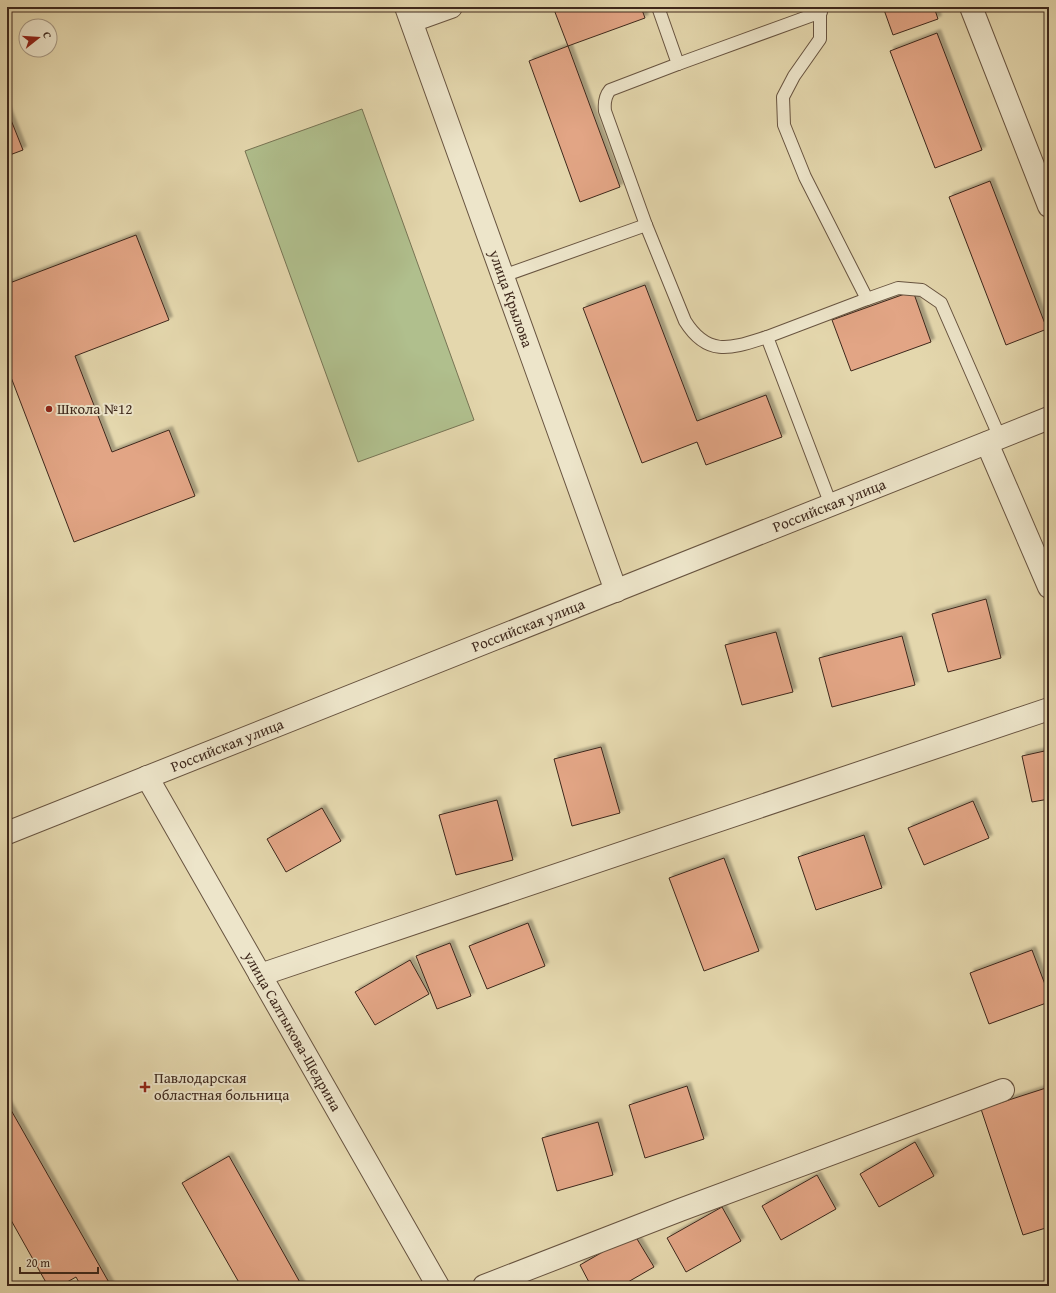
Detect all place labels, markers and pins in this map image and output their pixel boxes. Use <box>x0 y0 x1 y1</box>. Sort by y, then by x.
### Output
place label: Школа №12 <box>57 398 132 419</box>
marker: Школа №12 <box>44 404 54 414</box>
place label: Павлодарская областная больница <box>154 1067 290 1105</box>
marker: Павлодарская областная больница <box>139 1081 151 1093</box>

